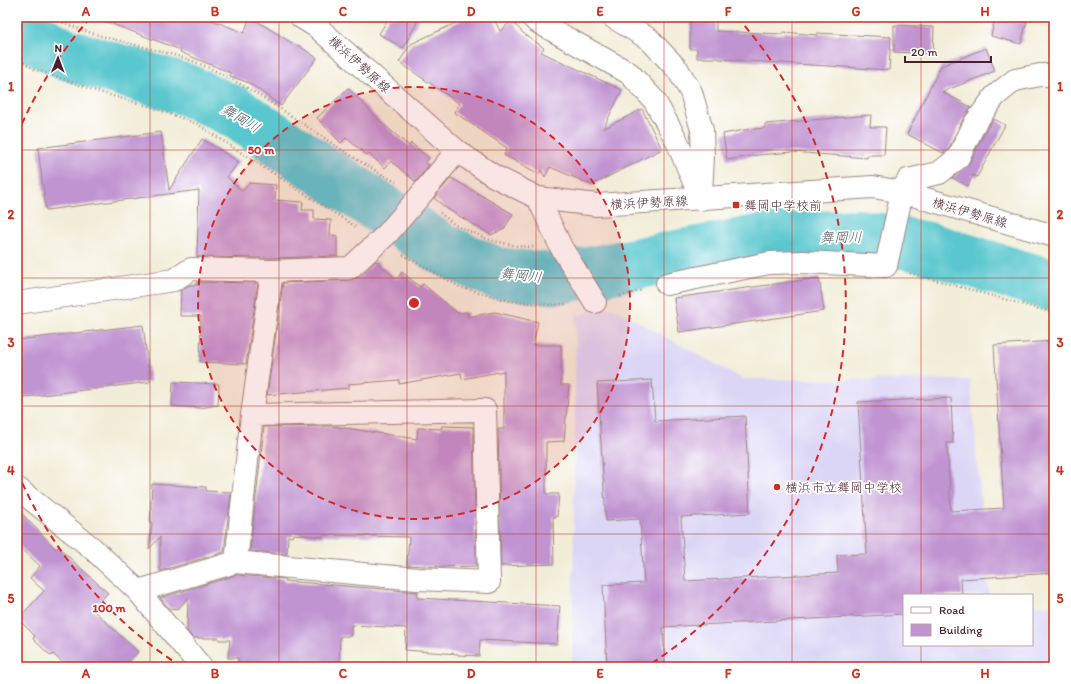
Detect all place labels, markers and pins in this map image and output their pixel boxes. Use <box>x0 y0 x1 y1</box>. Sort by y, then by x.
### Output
place label: 舞岡中学校前 <box>744 198 822 213</box>
marker: 舞岡中学校前 <box>731 200 741 210</box>
centre of rings <box>407 296 421 310</box>
place label: 横浜市立舞岡中学校 <box>785 480 902 495</box>
marker: 横浜市立舞岡中学校 <box>772 482 782 492</box>

